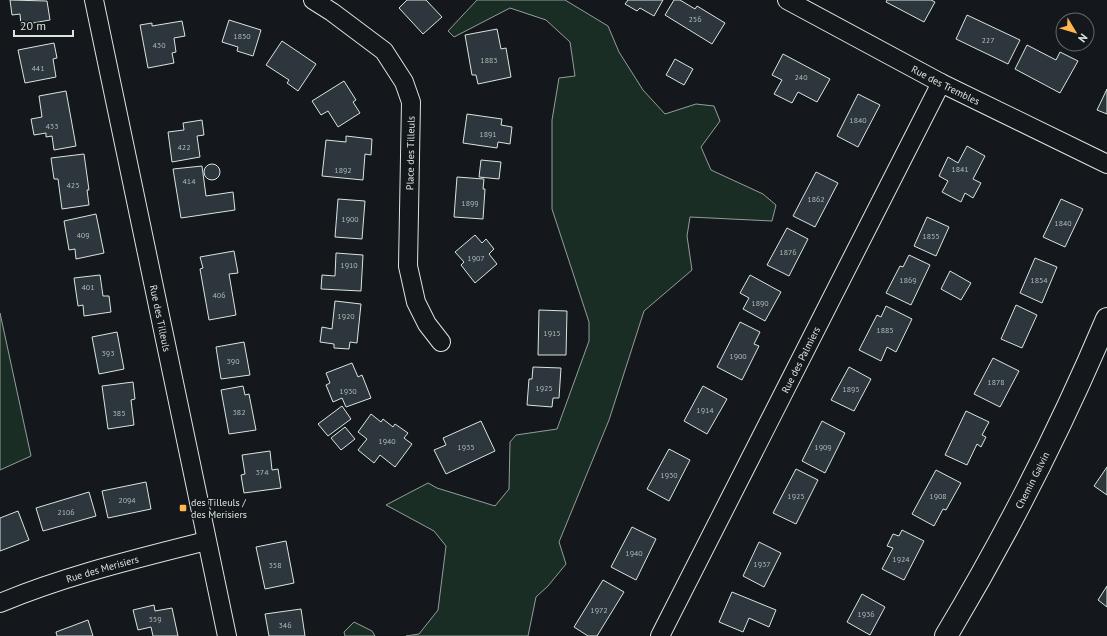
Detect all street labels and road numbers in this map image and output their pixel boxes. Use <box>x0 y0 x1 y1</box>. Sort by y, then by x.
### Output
street label: Rue des Trembles <box>909 62 982 108</box>
street label: Place des Tilleuls <box>403 116 418 190</box>
street label: Rue des Tilleuls <box>147 284 173 353</box>
street label: Rue des Palmiers <box>779 324 823 395</box>
street label: Chemin Galvin <box>1012 450 1052 511</box>
street label: Rue des Merisiers <box>64 553 140 586</box>

